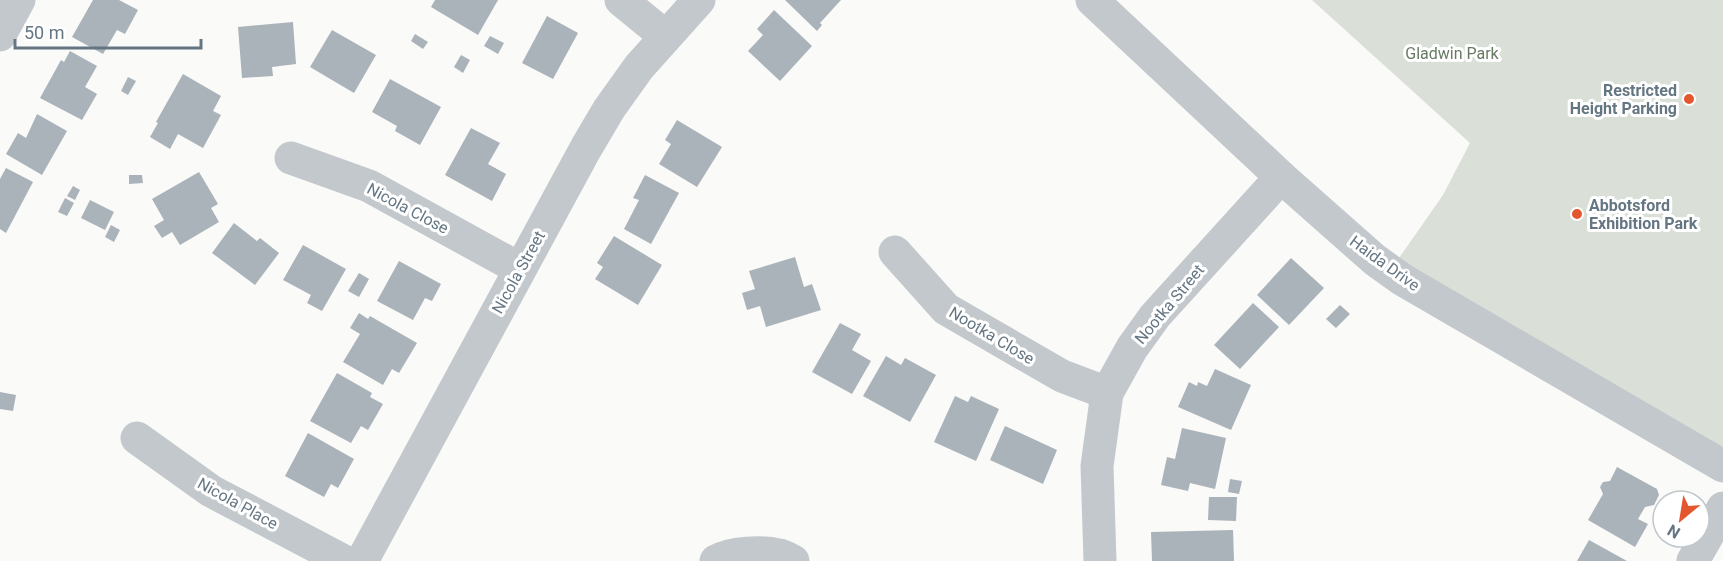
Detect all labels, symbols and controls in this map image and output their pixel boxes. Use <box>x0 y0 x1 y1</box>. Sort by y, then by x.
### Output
scale bar <box>15 12 201 50</box>
text: 50 m <box>24 22 64 43</box>
park label: Gladwin Park <box>1405 44 1500 63</box>
place label: Restricted Height Parking <box>1570 81 1677 118</box>
marker: Restricted Height Parking <box>1682 92 1696 106</box>
street label: Nicola Close <box>364 179 452 238</box>
place label: Abbotsford Exhibition Park <box>1589 196 1698 233</box>
marker: Abbotsford Exhibition Park <box>1570 207 1584 221</box>
street label: Nicola Street <box>488 228 549 317</box>
street label: Haida Drive <box>1346 232 1423 295</box>
street label: Nootka Street <box>1131 261 1208 348</box>
street label: Nootka Close <box>946 303 1038 368</box>
street label: Nicola Place <box>194 474 281 533</box>
north arrow <box>1651 489 1711 549</box>
text: N <box>1664 521 1683 543</box>

